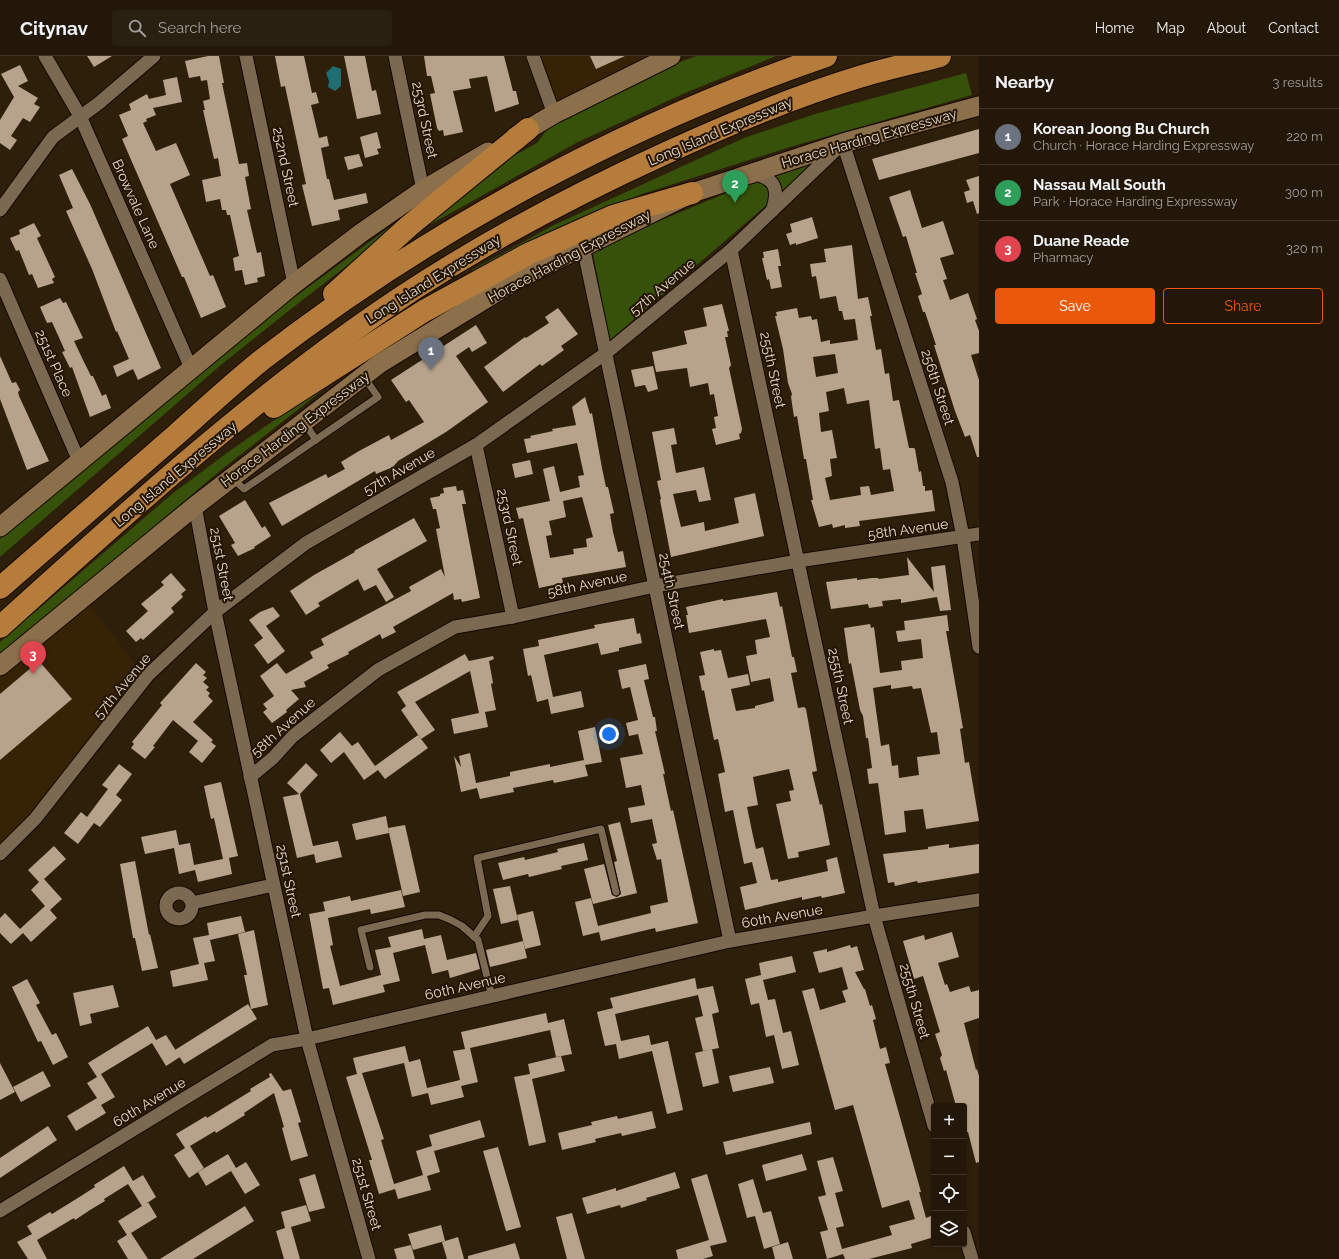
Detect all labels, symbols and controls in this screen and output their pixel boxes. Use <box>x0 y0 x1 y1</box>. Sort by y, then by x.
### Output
search box <box>112 10 392 46</box>
text: Citynav <box>20 17 88 39</box>
icon: search <box>126 17 148 39</box>
text: Search here <box>158 19 241 37</box>
text: Home <box>1095 20 1134 36</box>
text: Map <box>1156 20 1185 36</box>
text: About <box>1207 20 1246 36</box>
text: Contact <box>1268 20 1319 36</box>
text: Nearby <box>995 72 1054 92</box>
text: 3 results <box>1273 75 1323 90</box>
street label: 253rd Street <box>409 80 441 160</box>
street label: Long Island Expressway <box>645 93 795 169</box>
street label: Horace Harding Expressway <box>779 105 959 171</box>
text: Korean Joong Bu Church <box>1033 120 1210 138</box>
street label: 252nd Street <box>270 125 302 209</box>
text: 1 <box>1005 129 1011 144</box>
text: 220 m <box>1286 129 1323 144</box>
text: Church · Horace Harding Expressway <box>1033 138 1254 153</box>
street label: Browvale Lane <box>109 157 163 251</box>
pin: 2 <box>722 170 748 203</box>
text: Nassau Mall South <box>1033 176 1166 194</box>
text: 2 <box>1004 185 1012 200</box>
text: 300 m <box>1285 185 1323 200</box>
text: Park · Horace Harding Expressway <box>1033 194 1238 209</box>
street label: Horace Harding Expressway <box>485 206 653 306</box>
street label: Long Island Expressway <box>363 231 504 327</box>
text: Duane Reade <box>1033 232 1129 250</box>
text: 3 <box>1004 241 1012 256</box>
text: 320 m <box>1286 241 1323 256</box>
text: Pharmacy <box>1033 250 1093 265</box>
street label: 57th Avenue <box>626 255 698 319</box>
button: Save <box>995 288 1155 324</box>
button: Share <box>1163 288 1323 324</box>
street label: 251st Place <box>32 327 76 399</box>
street label: 255th Street <box>757 330 789 410</box>
pin: 1 <box>418 337 444 370</box>
street label: 256th Street <box>918 347 958 427</box>
street label: Horace Harding Expressway <box>218 368 373 490</box>
street label: Long Island Expressway <box>110 418 240 530</box>
street label: 57th Avenue <box>360 444 438 498</box>
street label: 253rd Street <box>494 487 526 567</box>
street label: 58th Avenue <box>867 515 949 543</box>
street label: 251st Street <box>207 526 237 603</box>
street label: 254th Street <box>656 551 688 631</box>
street label: 58th Avenue <box>546 568 628 600</box>
pin: 3 <box>20 641 46 674</box>
street label: 255th Street <box>825 646 857 726</box>
street label: 57th Avenue <box>90 650 154 722</box>
street label: 58th Avenue <box>248 694 318 760</box>
your location <box>599 724 619 744</box>
street label: 251st Street <box>273 843 305 920</box>
street label: 60th Avenue <box>740 901 824 931</box>
street label: 255th Street <box>897 961 933 1041</box>
street label: 60th Avenue <box>423 969 507 1003</box>
street label: 60th Avenue <box>110 1074 188 1130</box>
map controls <box>931 1103 967 1247</box>
button: + <box>931 1103 967 1139</box>
button: − <box>931 1139 967 1175</box>
street label: 251st Street <box>349 1156 385 1232</box>
button: locate <box>931 1175 967 1211</box>
button: layers <box>931 1211 967 1247</box>

